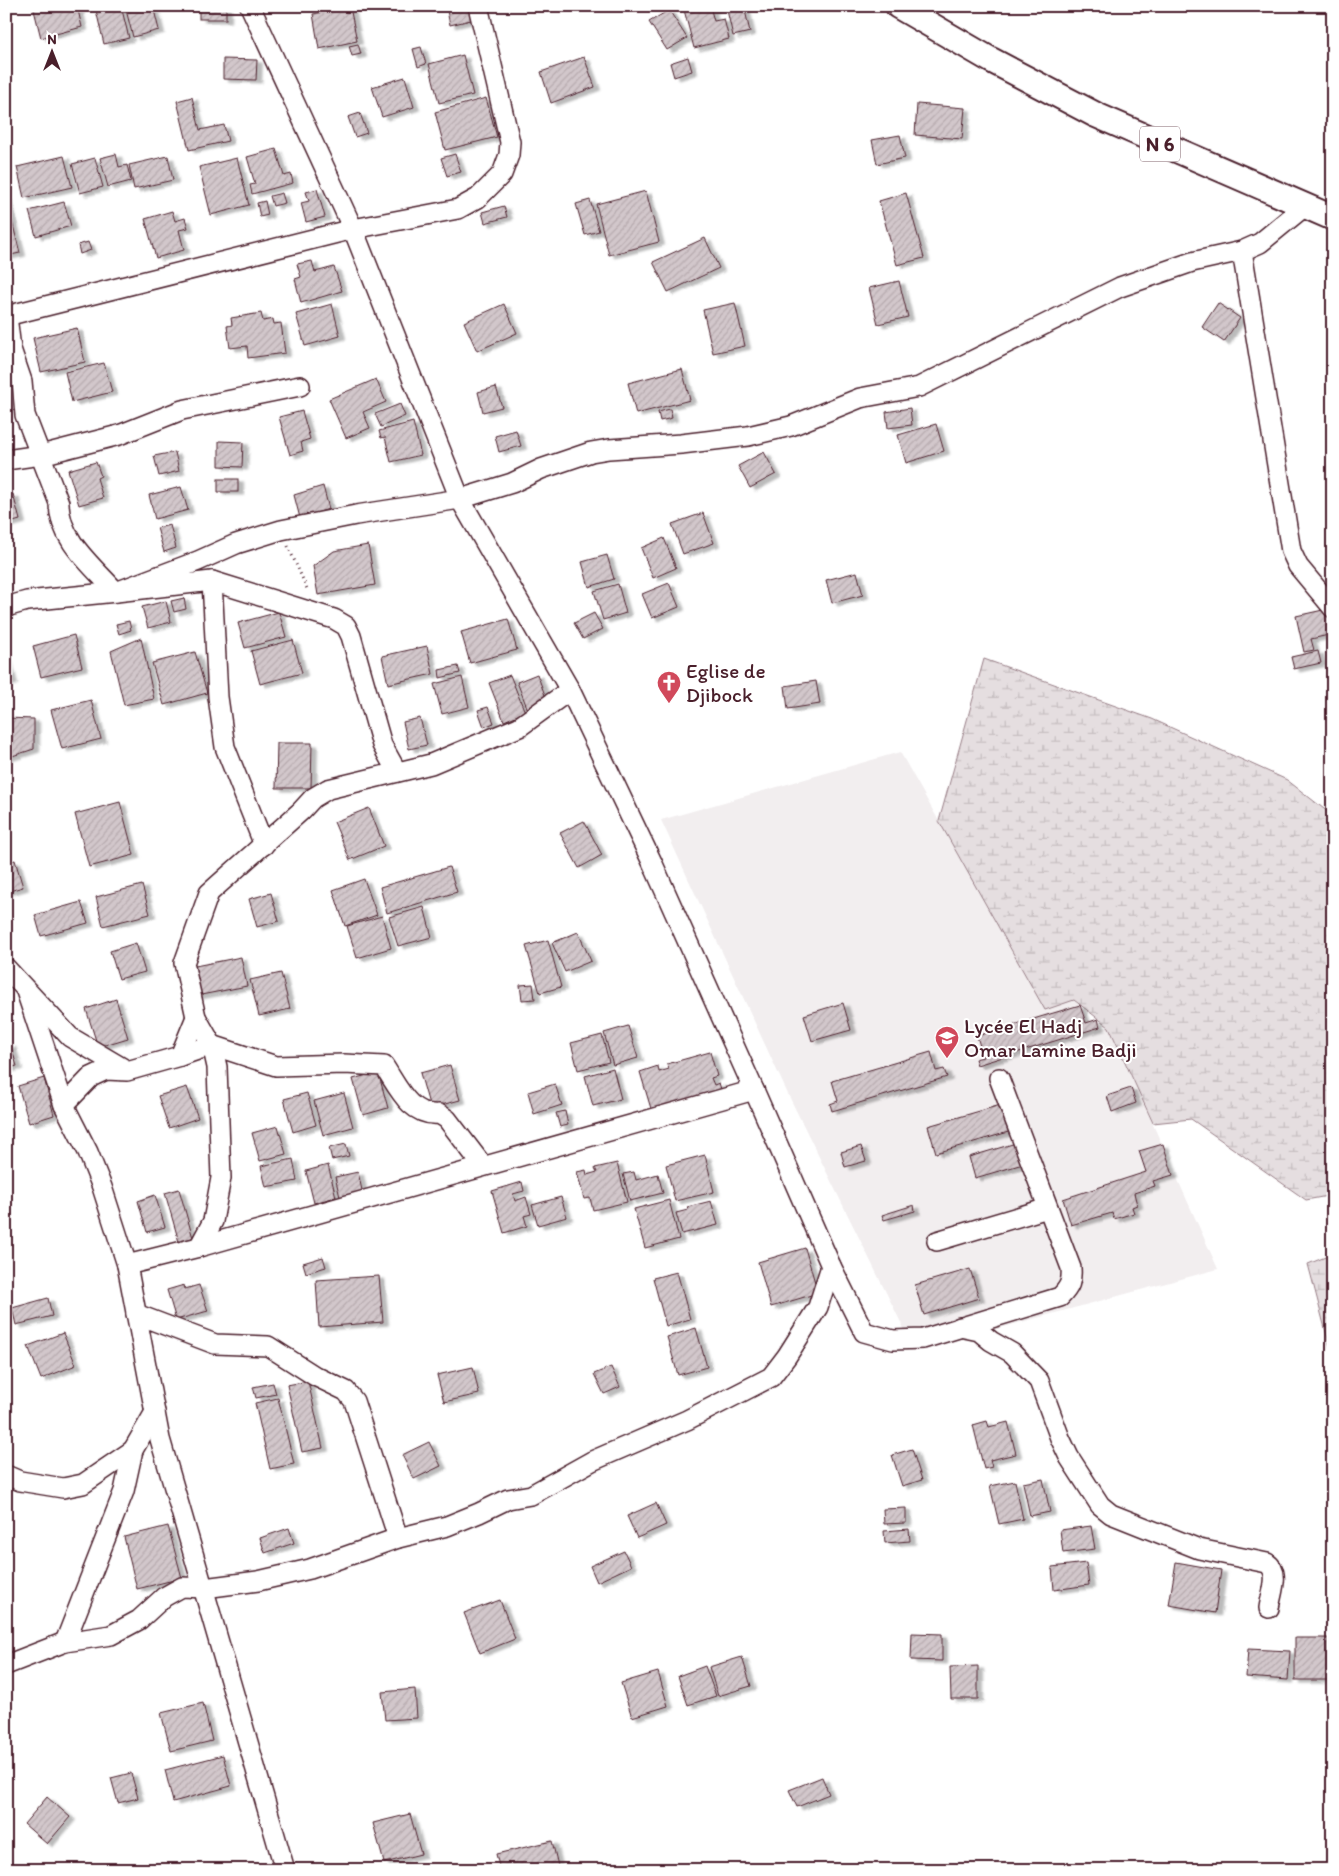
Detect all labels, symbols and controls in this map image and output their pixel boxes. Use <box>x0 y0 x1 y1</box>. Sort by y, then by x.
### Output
north arrow <box>28 28 78 78</box>
text: N <box>47 31 57 48</box>
road number: N 6 <box>1140 126 1180 162</box>
place label: Eglise de Djibock <box>686 658 766 707</box>
church icon: Eglise de Djibock <box>656 670 682 704</box>
place label: Lycée El Hadj Omar Lamine Badji <box>964 1013 1137 1062</box>
school or university icon: Lycée El Hadj Omar Lamine Badji <box>934 1025 960 1059</box>

